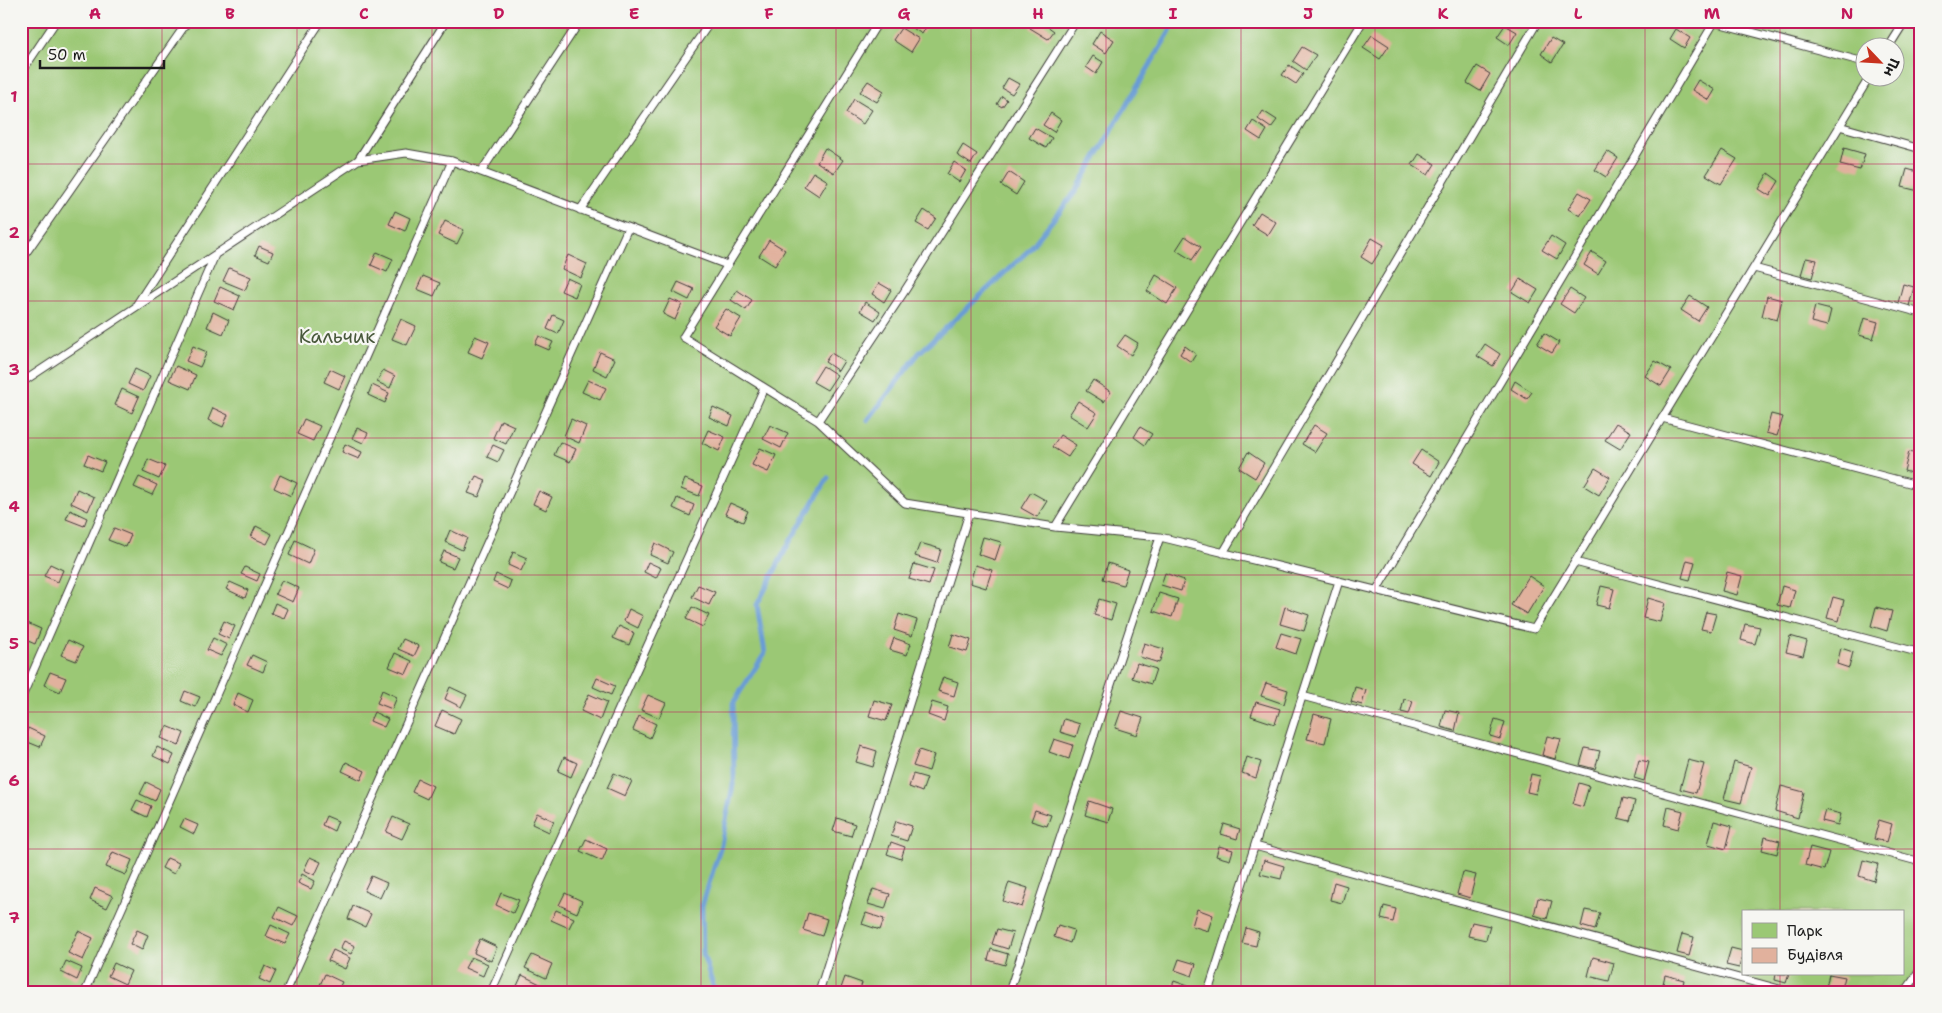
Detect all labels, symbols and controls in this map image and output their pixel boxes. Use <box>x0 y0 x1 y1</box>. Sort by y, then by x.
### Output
text: A <box>89 3 101 24</box>
text: B <box>225 3 235 24</box>
text: C <box>359 3 369 24</box>
text: D <box>493 3 505 24</box>
text: E <box>629 3 639 24</box>
text: F <box>764 3 774 24</box>
text: G <box>898 3 911 24</box>
text: H <box>1032 3 1044 24</box>
text: I <box>1169 3 1178 24</box>
text: J <box>1303 3 1313 24</box>
text: K <box>1438 3 1449 24</box>
text: L <box>1574 3 1583 24</box>
text: M <box>1704 3 1721 24</box>
text: N <box>1841 3 1853 24</box>
scale bar <box>40 38 164 70</box>
north arrow <box>1854 38 1904 88</box>
text: 50 m <box>48 45 86 65</box>
text: Пн <box>1880 55 1904 80</box>
text: 1 <box>10 86 18 107</box>
text: 2 <box>8 222 20 243</box>
park label: Кальчик <box>299 324 375 349</box>
text: 3 <box>8 359 20 380</box>
text: 4 <box>8 496 20 517</box>
text: 5 <box>9 633 19 654</box>
text: 6 <box>8 770 20 791</box>
text: 7 <box>8 907 20 928</box>
legend <box>1742 910 1904 976</box>
text: Парк <box>1787 921 1823 941</box>
text: Будівля <box>1787 945 1843 965</box>

